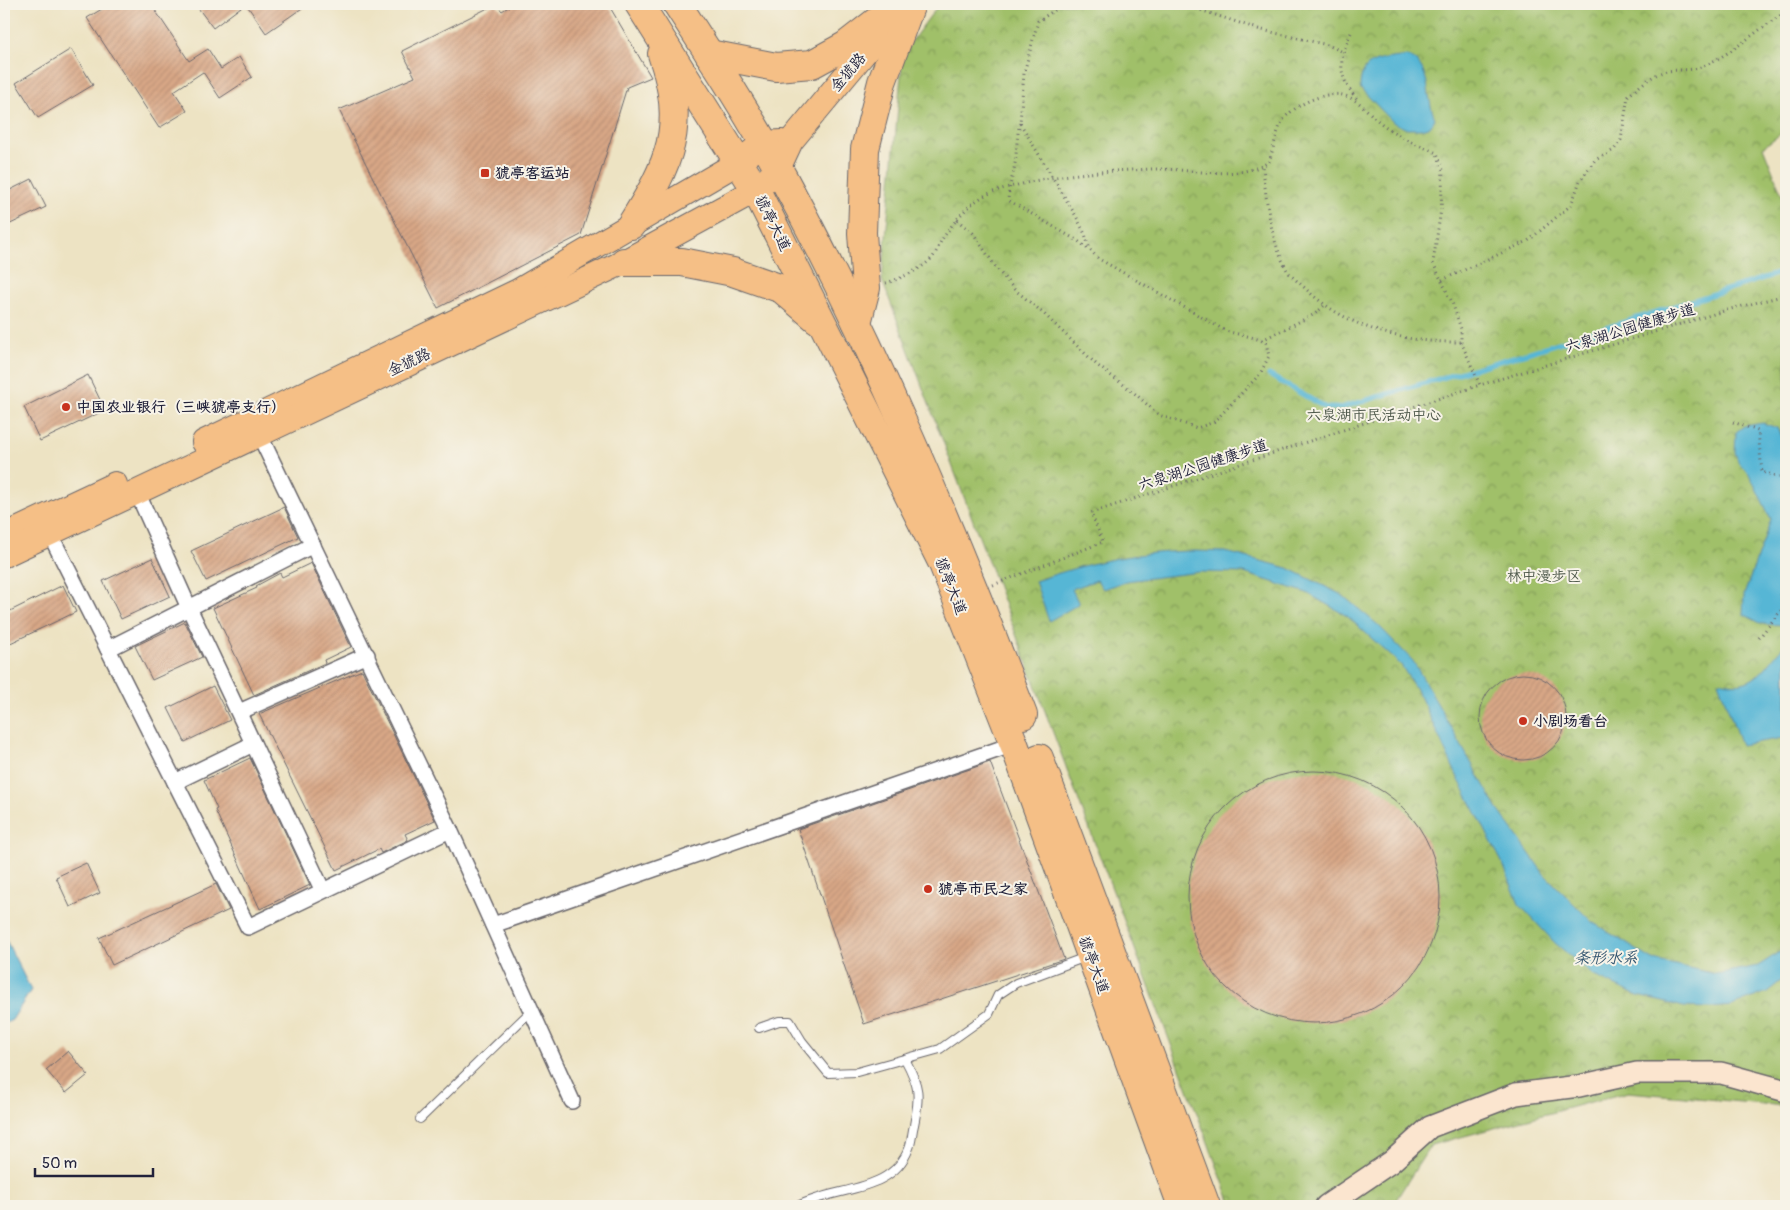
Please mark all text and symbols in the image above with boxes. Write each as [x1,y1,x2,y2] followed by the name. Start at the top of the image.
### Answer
[827,49,870,96] street label: 金猇路
[495,164,570,183] place label: 猇亭客运站
[479,167,491,179] marker: 猇亭客运站
[750,192,795,254] street label: 猇亭大道
[1563,300,1697,357] street label: 六泉湖公园健康步道
[385,344,434,381] street label: 金猇路
[76,398,286,417] place label: 中国农业银行（三峡猇亭支行）
[60,401,72,413] marker: 中国农业银行（三峡猇亭支行）
[1306,406,1442,425] park label: 六泉湖市民活动中心
[1136,436,1270,495] street label: 六泉湖公园健康步道
[930,555,971,618] street label: 猇亭大道
[1506,567,1582,586] park label: 林中漫步区
[1533,712,1608,731] place label: 小剧场看台
[1517,715,1529,727] marker: 小剧场看台
[938,880,1028,899] place label: 猇亭市民之家
[922,883,934,895] marker: 猇亭市民之家
[1074,934,1113,997] street label: 猇亭大道
[1574,948,1638,968] water label: 条形水系
[35,1145,152,1177] scale bar
[42,1154,77,1173] text: 50 m

